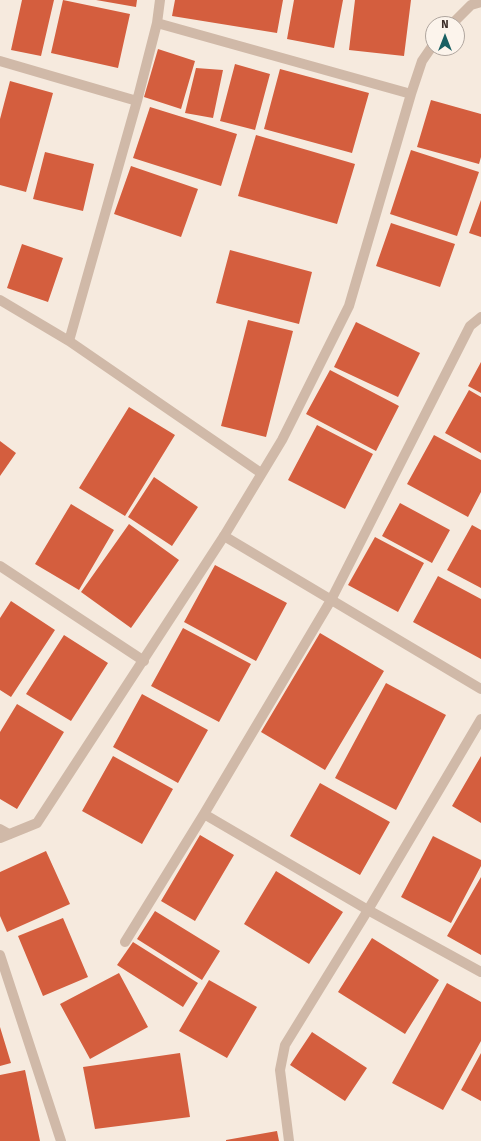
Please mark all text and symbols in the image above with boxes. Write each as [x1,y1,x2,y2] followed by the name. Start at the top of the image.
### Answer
[425,16,465,56] north arrow
[441,18,449,31] text: N

